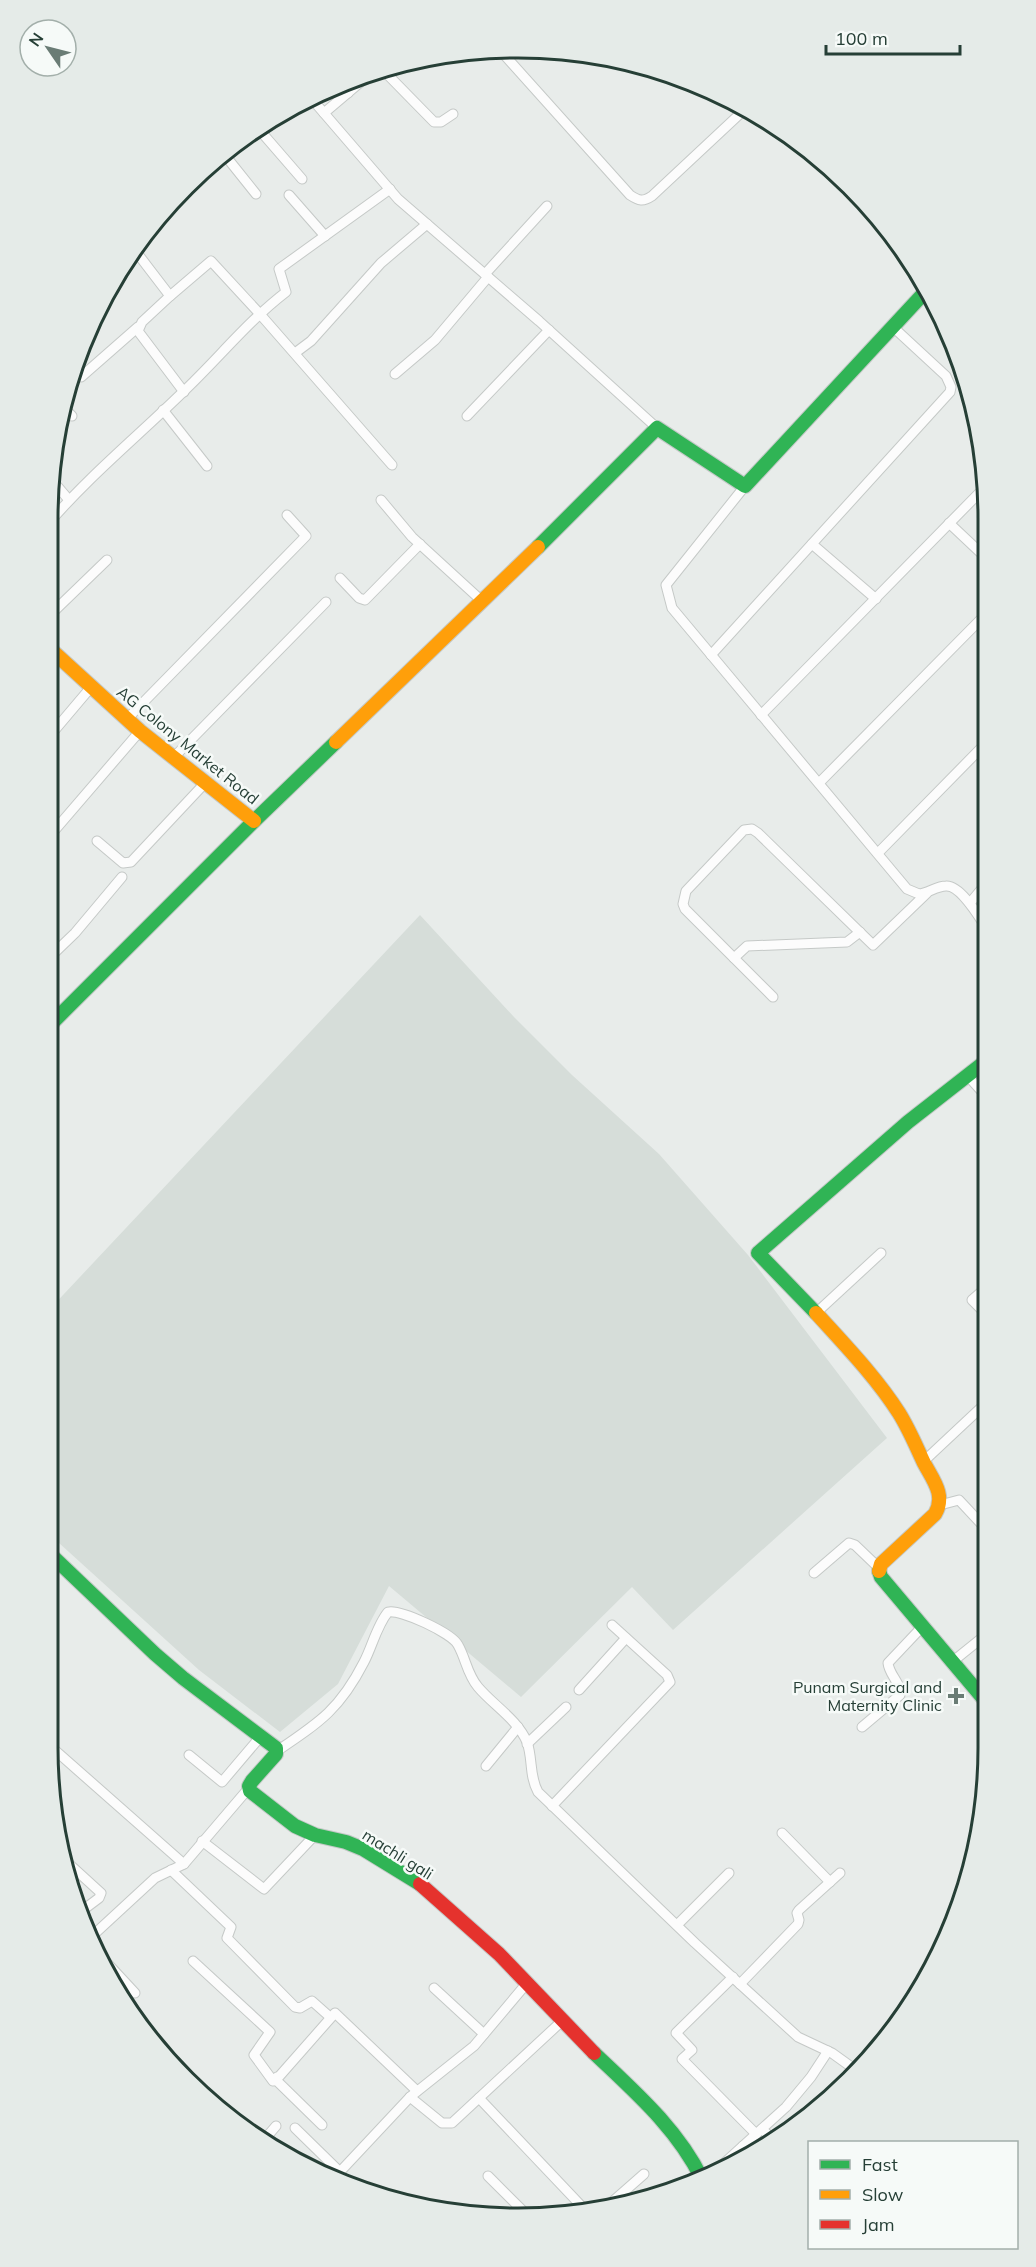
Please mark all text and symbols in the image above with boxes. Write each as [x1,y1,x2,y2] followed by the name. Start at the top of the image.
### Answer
[18,18,78,78] north arrow
[826,18,960,56] scale bar
[835,27,888,50] text: 100 m
[24,29,47,50] text: N
[113,682,263,808] street label: AG Colony Market Road
[793,1677,942,1715] place label: Punam Surgical and Maternity Clinic
[947,1687,965,1705] marker: Punam Surgical and Maternity Clinic
[359,1824,437,1884] street label: machli gali
[808,2141,1018,2249] legend
[862,2153,898,2176] text: Fast
[862,2183,904,2206] text: Slow
[862,2213,895,2236] text: Jam

